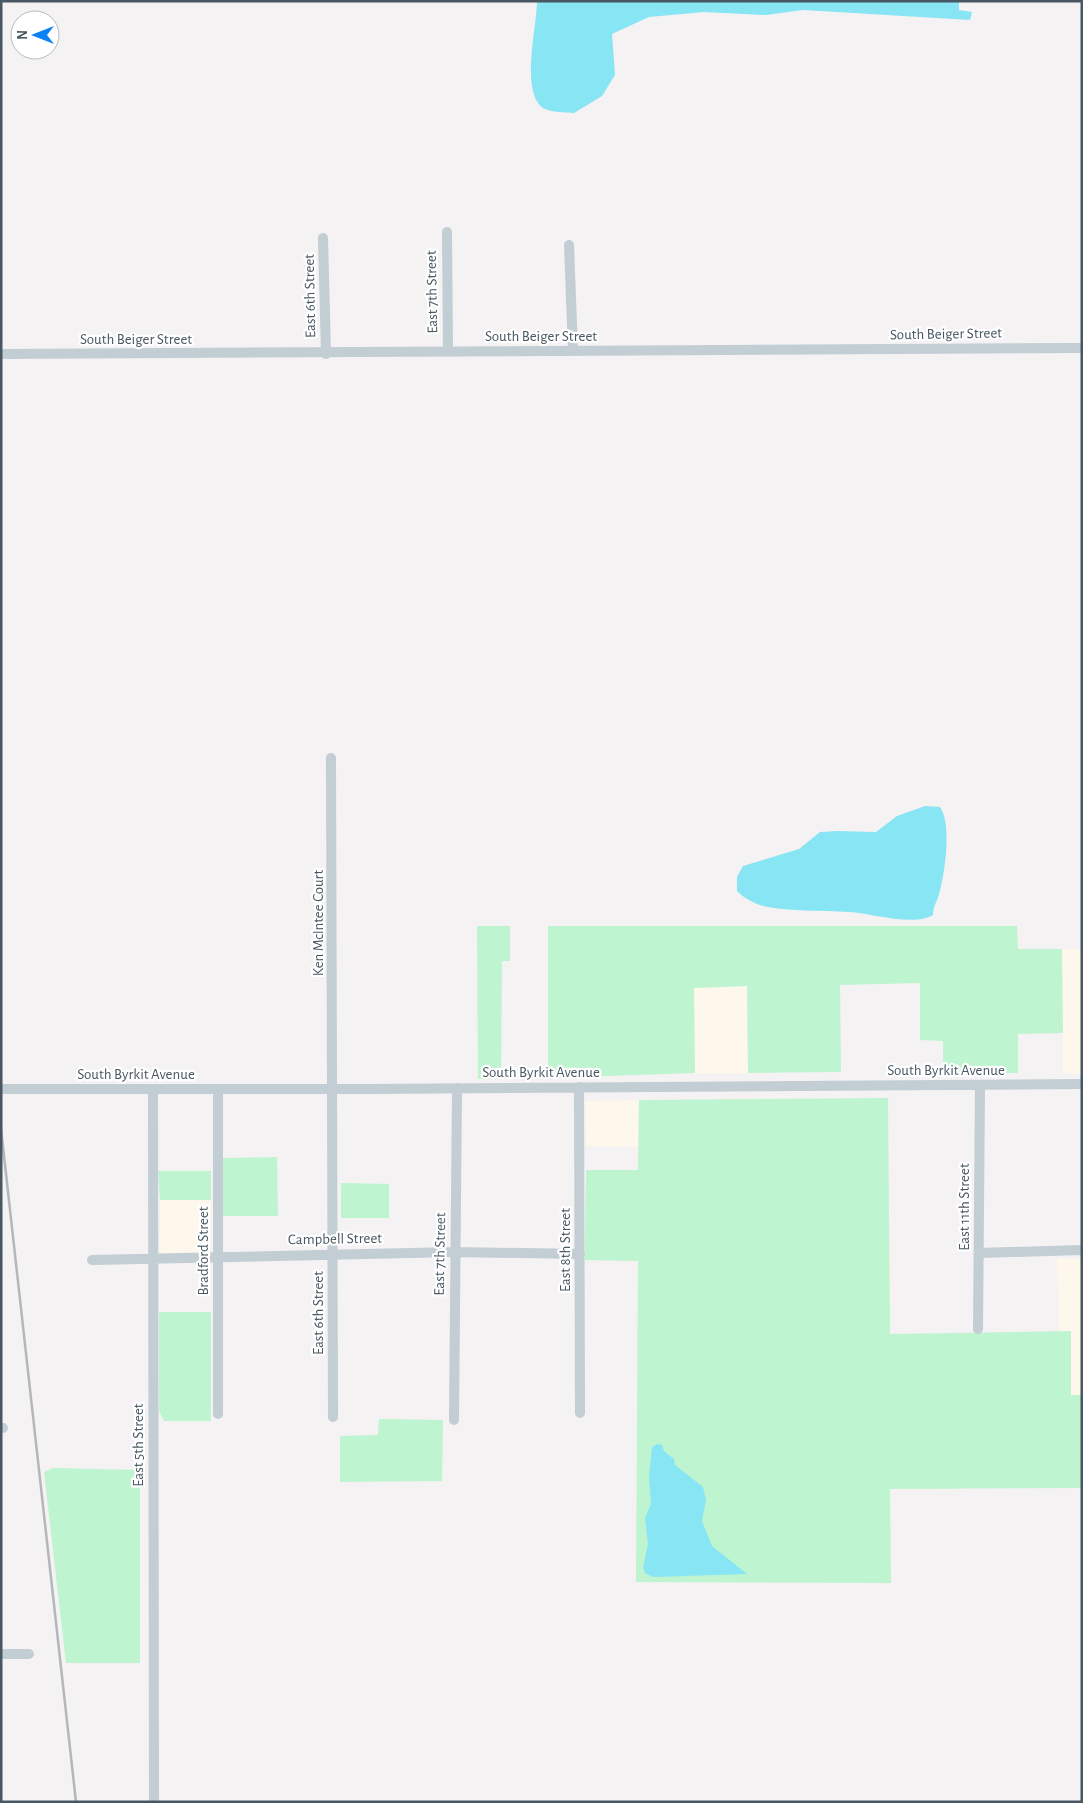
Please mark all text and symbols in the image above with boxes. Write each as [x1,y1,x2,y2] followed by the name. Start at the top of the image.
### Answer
[10,10,60,60] north arrow
[16,30,30,40] text: N
[424,250,440,334] street label: East 7th Street
[302,254,318,338] street label: East 6th Street
[890,326,1002,342] street label: South Beiger Street
[485,329,597,344] street label: South Beiger Street
[80,332,192,347] street label: South Beiger Street
[311,870,326,976] street label: Ken McIntee Court
[887,1063,1005,1078] street label: South Byrkit Avenue
[482,1065,600,1080] street label: South Byrkit Avenue
[77,1067,195,1082] street label: South Byrkit Avenue
[957,1163,972,1251] street label: East 11th Street
[196,1206,211,1296] street label: Bradford Street
[558,1208,573,1292] street label: East 8th Street
[432,1212,448,1296] street label: East 7th Street
[288,1231,382,1247] street label: Campbell Street
[311,1271,326,1355] street label: East 6th Street
[131,1403,146,1487] street label: East 5th Street

